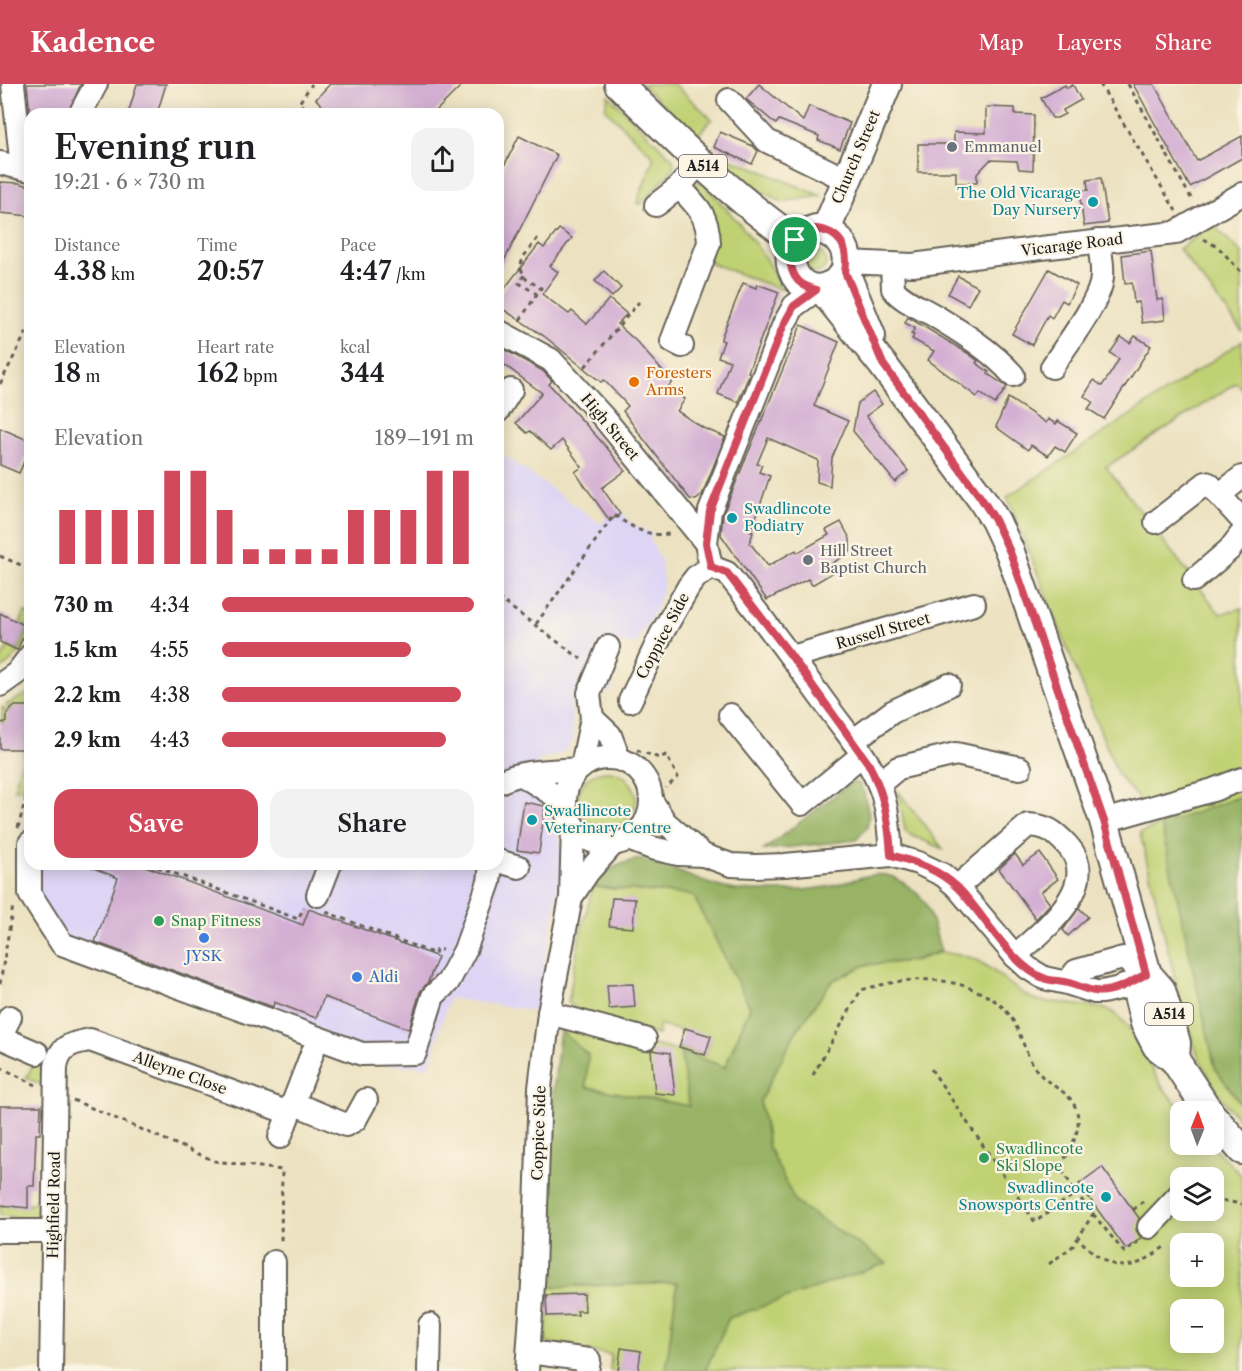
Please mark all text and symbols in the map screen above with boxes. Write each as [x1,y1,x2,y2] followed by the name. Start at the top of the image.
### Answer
[30,25,155,59] text: Kadence
[979,30,1024,55] text: Map
[1057,30,1122,55] text: Layers
[1155,30,1212,55] text: Share
[827,106,884,207] street label: Church Street
[54,127,256,168] text: Evening run
[411,128,474,191] button: share
[964,137,1042,156] place label: Emmanuel
[945,140,959,154] marker: Emmanuel
[679,155,727,177] road number: A514
[54,170,206,194] text: 19:21 · 6 × 730 m
[957,183,1082,219] place label: The Old Vicarage Day Nursery
[1086,195,1100,209] marker: The Old Vicarage Day Nursery
[769,214,820,265] pin
[778,223,811,256] icon: arrive
[1019,229,1124,260] street label: Vicarage Road
[54,235,120,255] text: Distance
[197,235,237,255] text: Time
[340,235,376,255] text: Pace
[54,255,107,287] text: 4.38
[197,255,264,287] text: 20:57
[340,255,391,287] text: 4:47
[107,264,135,284] text: km
[391,264,426,284] text: /km
[54,337,125,357] text: Elevation
[197,337,274,357] text: Heart rate
[340,337,370,357] text: kcal
[54,357,81,389] text: 18
[197,357,239,389] text: 162
[340,357,385,389] text: 344
[645,363,712,399] place label: Foresters Arms
[81,366,100,386] text: m
[239,366,278,386] text: bpm
[627,375,641,389] marker: Foresters Arms
[577,389,644,464] street label: High Street
[54,426,143,450] text: Elevation
[375,426,474,450] text: 189–191 m
[744,499,831,535] place label: Swadlincote Podiatry
[725,511,739,525] marker: Swadlincote Podiatry
[820,541,927,577] place label: Hill Street Baptist Church
[801,553,815,567] marker: Hill Street Baptist Church
[632,589,693,682] street label: Coppice Side
[54,593,113,617] text: 730 m
[150,593,190,617] text: 4:34
[834,608,933,653] street label: Russell Street
[54,638,118,662] text: 1.5 km
[150,638,189,662] text: 4:55
[54,683,121,707] text: 2.2 km
[150,683,190,707] text: 4:38
[54,728,121,752] text: 2.9 km
[150,728,190,752] text: 4:43
[54,789,258,858] button: Save
[270,789,474,858] button: Share
[543,801,671,837] place label: Swadlincote Veterinary Centre
[525,813,539,827] marker: Swadlincote Veterinary Centre
[171,911,261,930] place label: Snap Fitness
[152,914,166,928] marker: Snap Fitness
[197,931,211,945] marker: JYSK
[184,946,224,965] place label: JYSK
[368,967,399,986] place label: Aldi
[350,970,364,984] marker: Aldi
[1145,1003,1193,1025] road number: A514
[130,1046,230,1098] street label: Alleyne Close
[527,1085,550,1181] street label: Coppice Side
[1170,1101,1224,1155] north arrow
[1170,1101,1224,1353] map controls
[996,1139,1083,1175] place label: Swadlincote Ski Slope
[43,1151,64,1259] street label: Highfield Road
[977,1151,991,1165] marker: Swadlincote Ski Slope
[1170,1167,1224,1221] button: layers
[958,1178,1094,1214] place label: Swadlincote Snowsports Centre
[1099,1190,1113,1204] marker: Swadlincote Snowsports Centre
[1170,1233,1224,1287] button: +
[1170,1299,1224,1353] button: −

